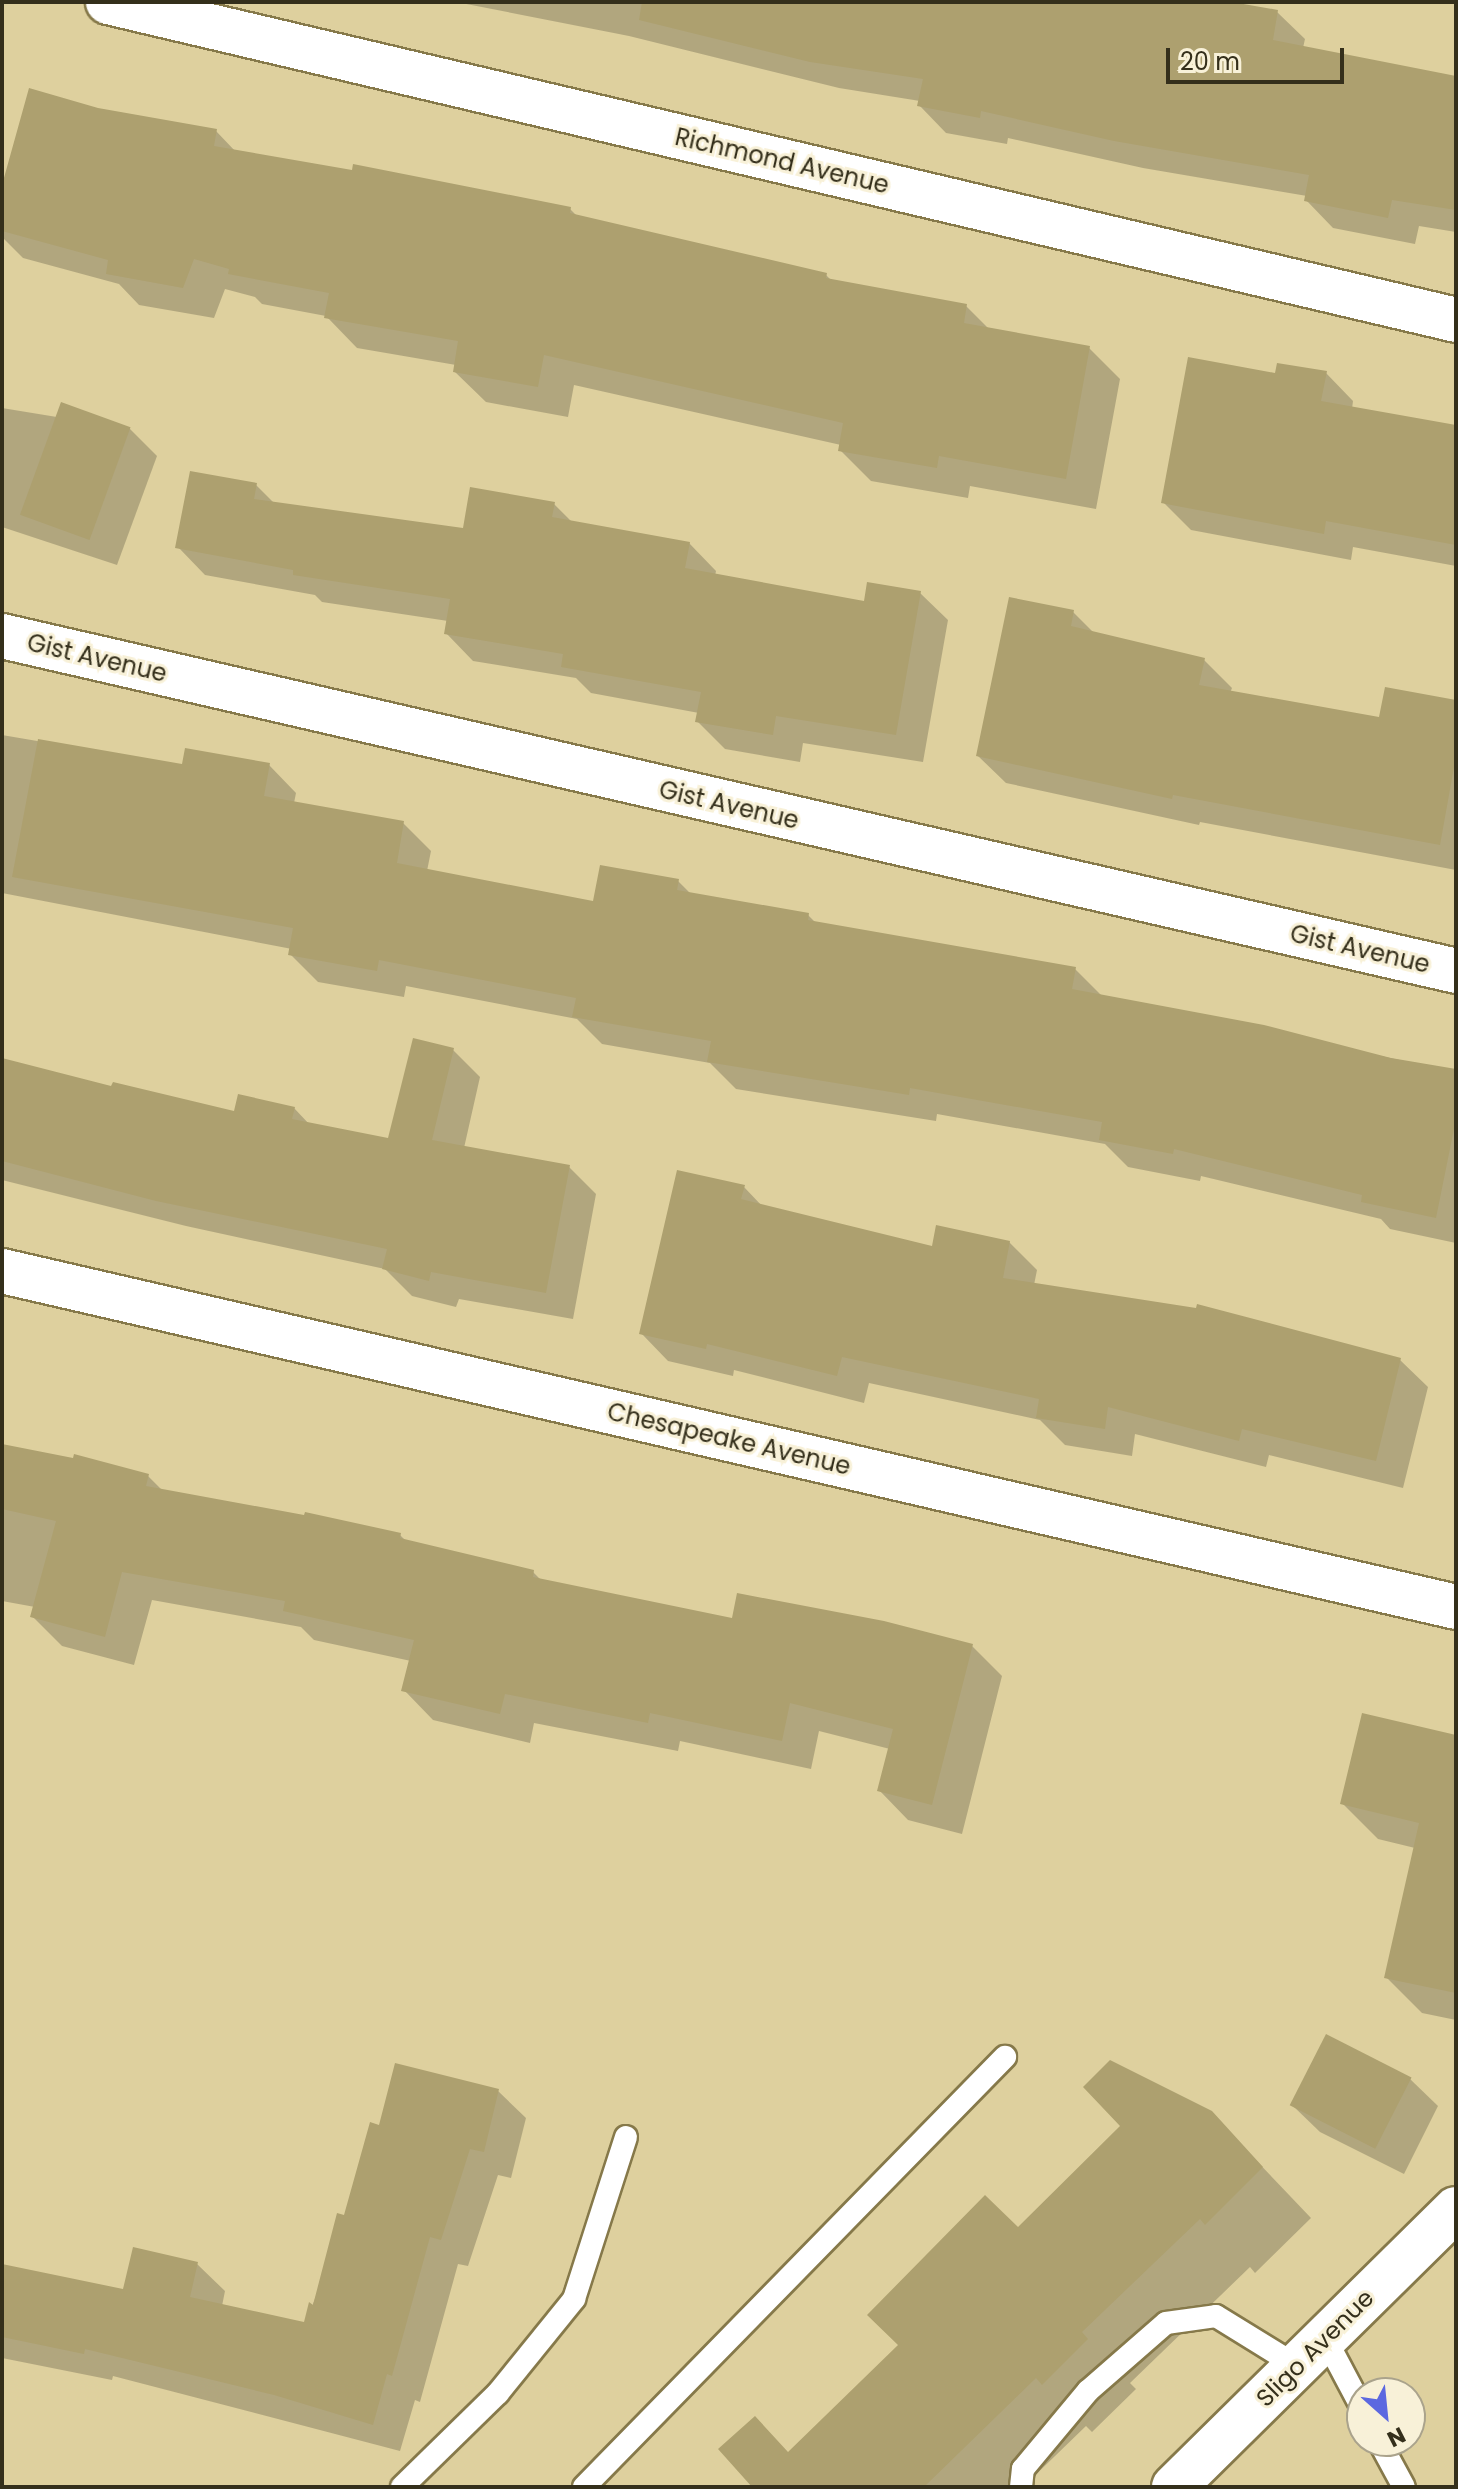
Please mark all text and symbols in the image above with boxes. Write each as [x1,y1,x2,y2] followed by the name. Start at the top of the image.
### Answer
[1170,32,1348,82] scale bar
[1180,45,1240,78] text: 20 m
[672,122,892,200] street label: Richmond Avenue
[24,628,170,688] street label: Gist Avenue
[656,775,802,835] street label: Gist Avenue
[1287,919,1433,979] street label: Gist Avenue
[605,1397,853,1481] street label: Chesapeake Avenue
[1250,2283,1380,2413] street label: Sligo Avenue
[1346,2377,1426,2457] north arrow
[1382,2419,1411,2455] text: N

